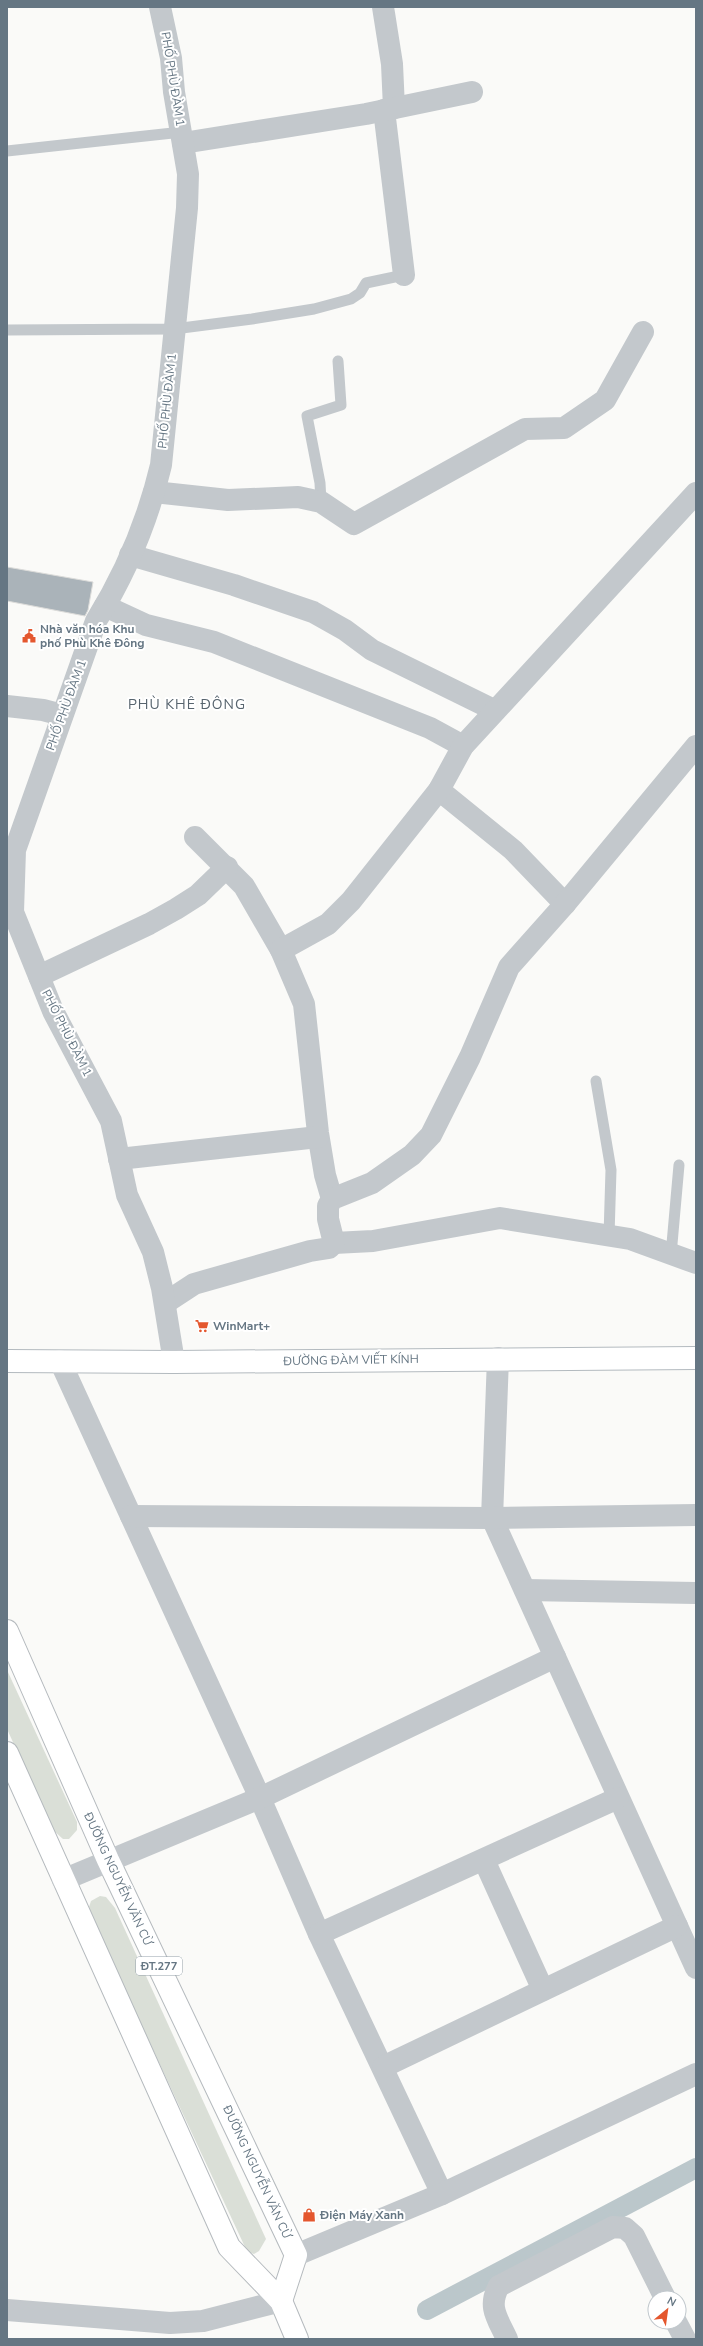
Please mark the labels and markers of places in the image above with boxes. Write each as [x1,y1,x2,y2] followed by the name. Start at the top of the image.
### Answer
[40,621,144,651] place label: Nhà văn hóa Khu phố Phù Khê Đông
[21,628,37,644] public building icon: Nhà văn hóa Khu phố Phù Khê Đông
[194,1318,210,1334] supermarket icon: WinMart+
[213,1318,270,1334] place label: WinMart+
[301,2207,317,2223] shop icon: Điện Máy Xanh
[319,2207,404,2223] place label: Điện Máy Xanh

